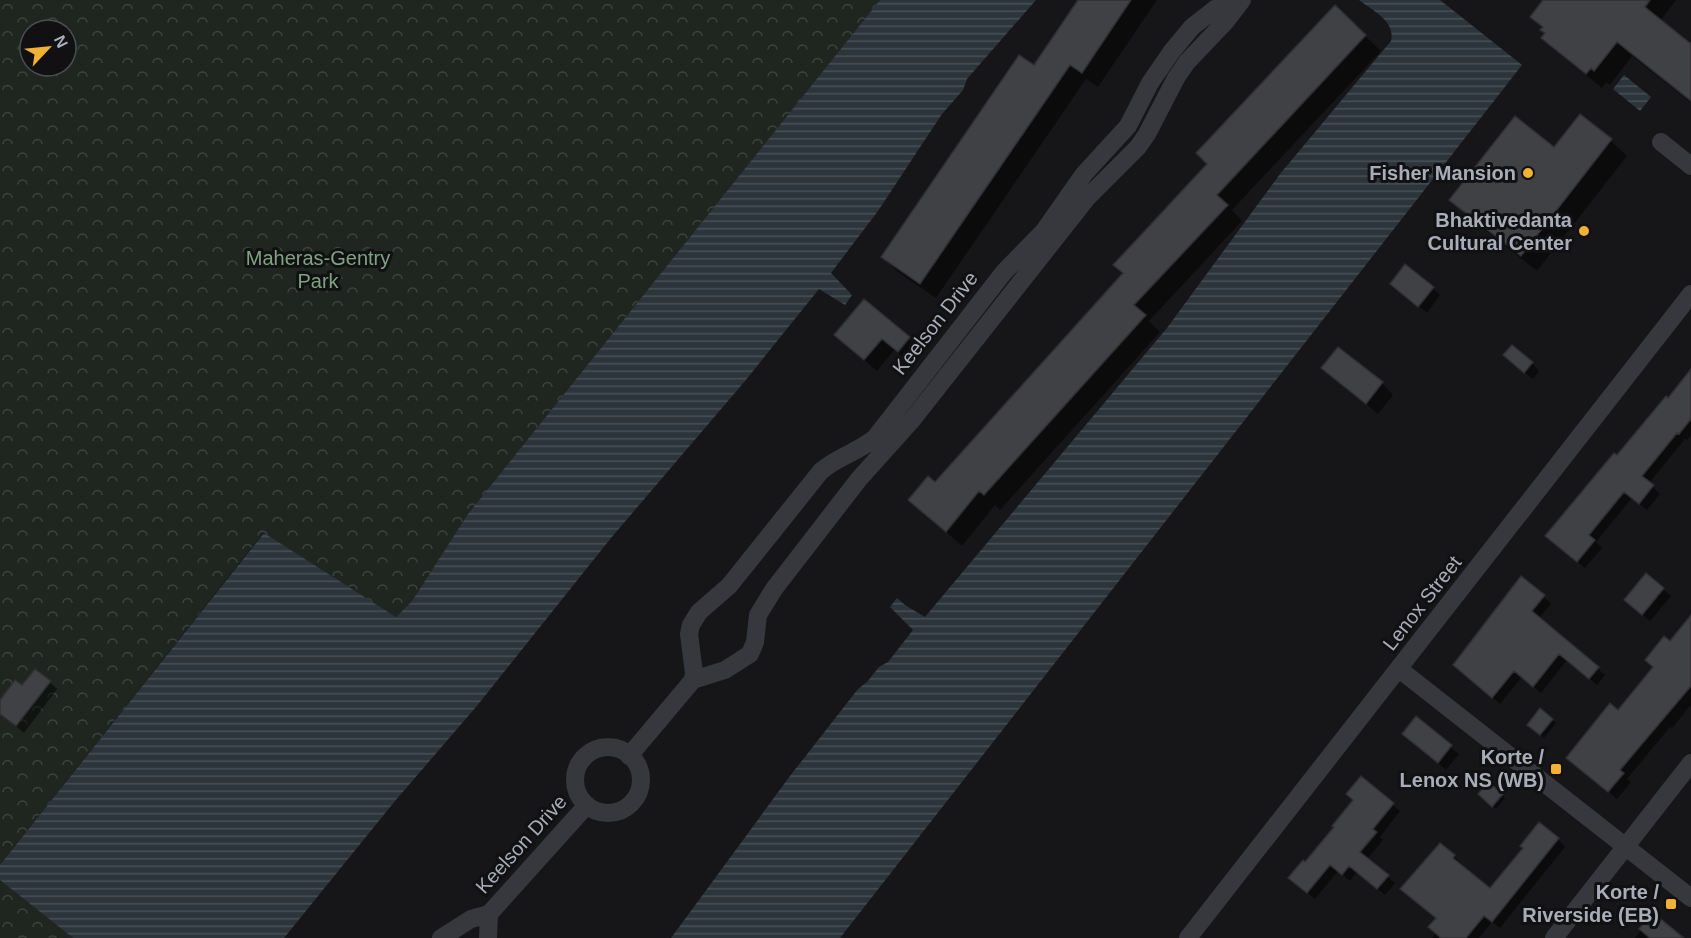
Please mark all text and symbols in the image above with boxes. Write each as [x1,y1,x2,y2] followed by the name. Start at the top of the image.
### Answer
[18,18,78,78] north arrow
[51,33,71,51] text: N
[1369,162,1516,184] place label: Fisher Mansion
[1521,166,1535,180] marker: Fisher Mansion
[1428,209,1573,254] place label: Bhaktivedanta Cultural Center
[1577,224,1591,238] marker: Bhaktivedanta Cultural Center
[246,247,390,292] park label: Maheras-Gentry Park
[888,267,982,379] street label: Keelson Drive
[1378,551,1466,654] street label: Lenox Street
[1400,746,1544,791] place label: Korte / Lenox NS (WB)
[1549,762,1563,776] marker: Korte / Lenox NS (WB)
[471,790,571,898] street label: Keelson Drive
[1522,881,1659,926] place label: Korte / Riverside (EB)
[1664,897,1678,911] marker: Korte / Riverside (EB)

